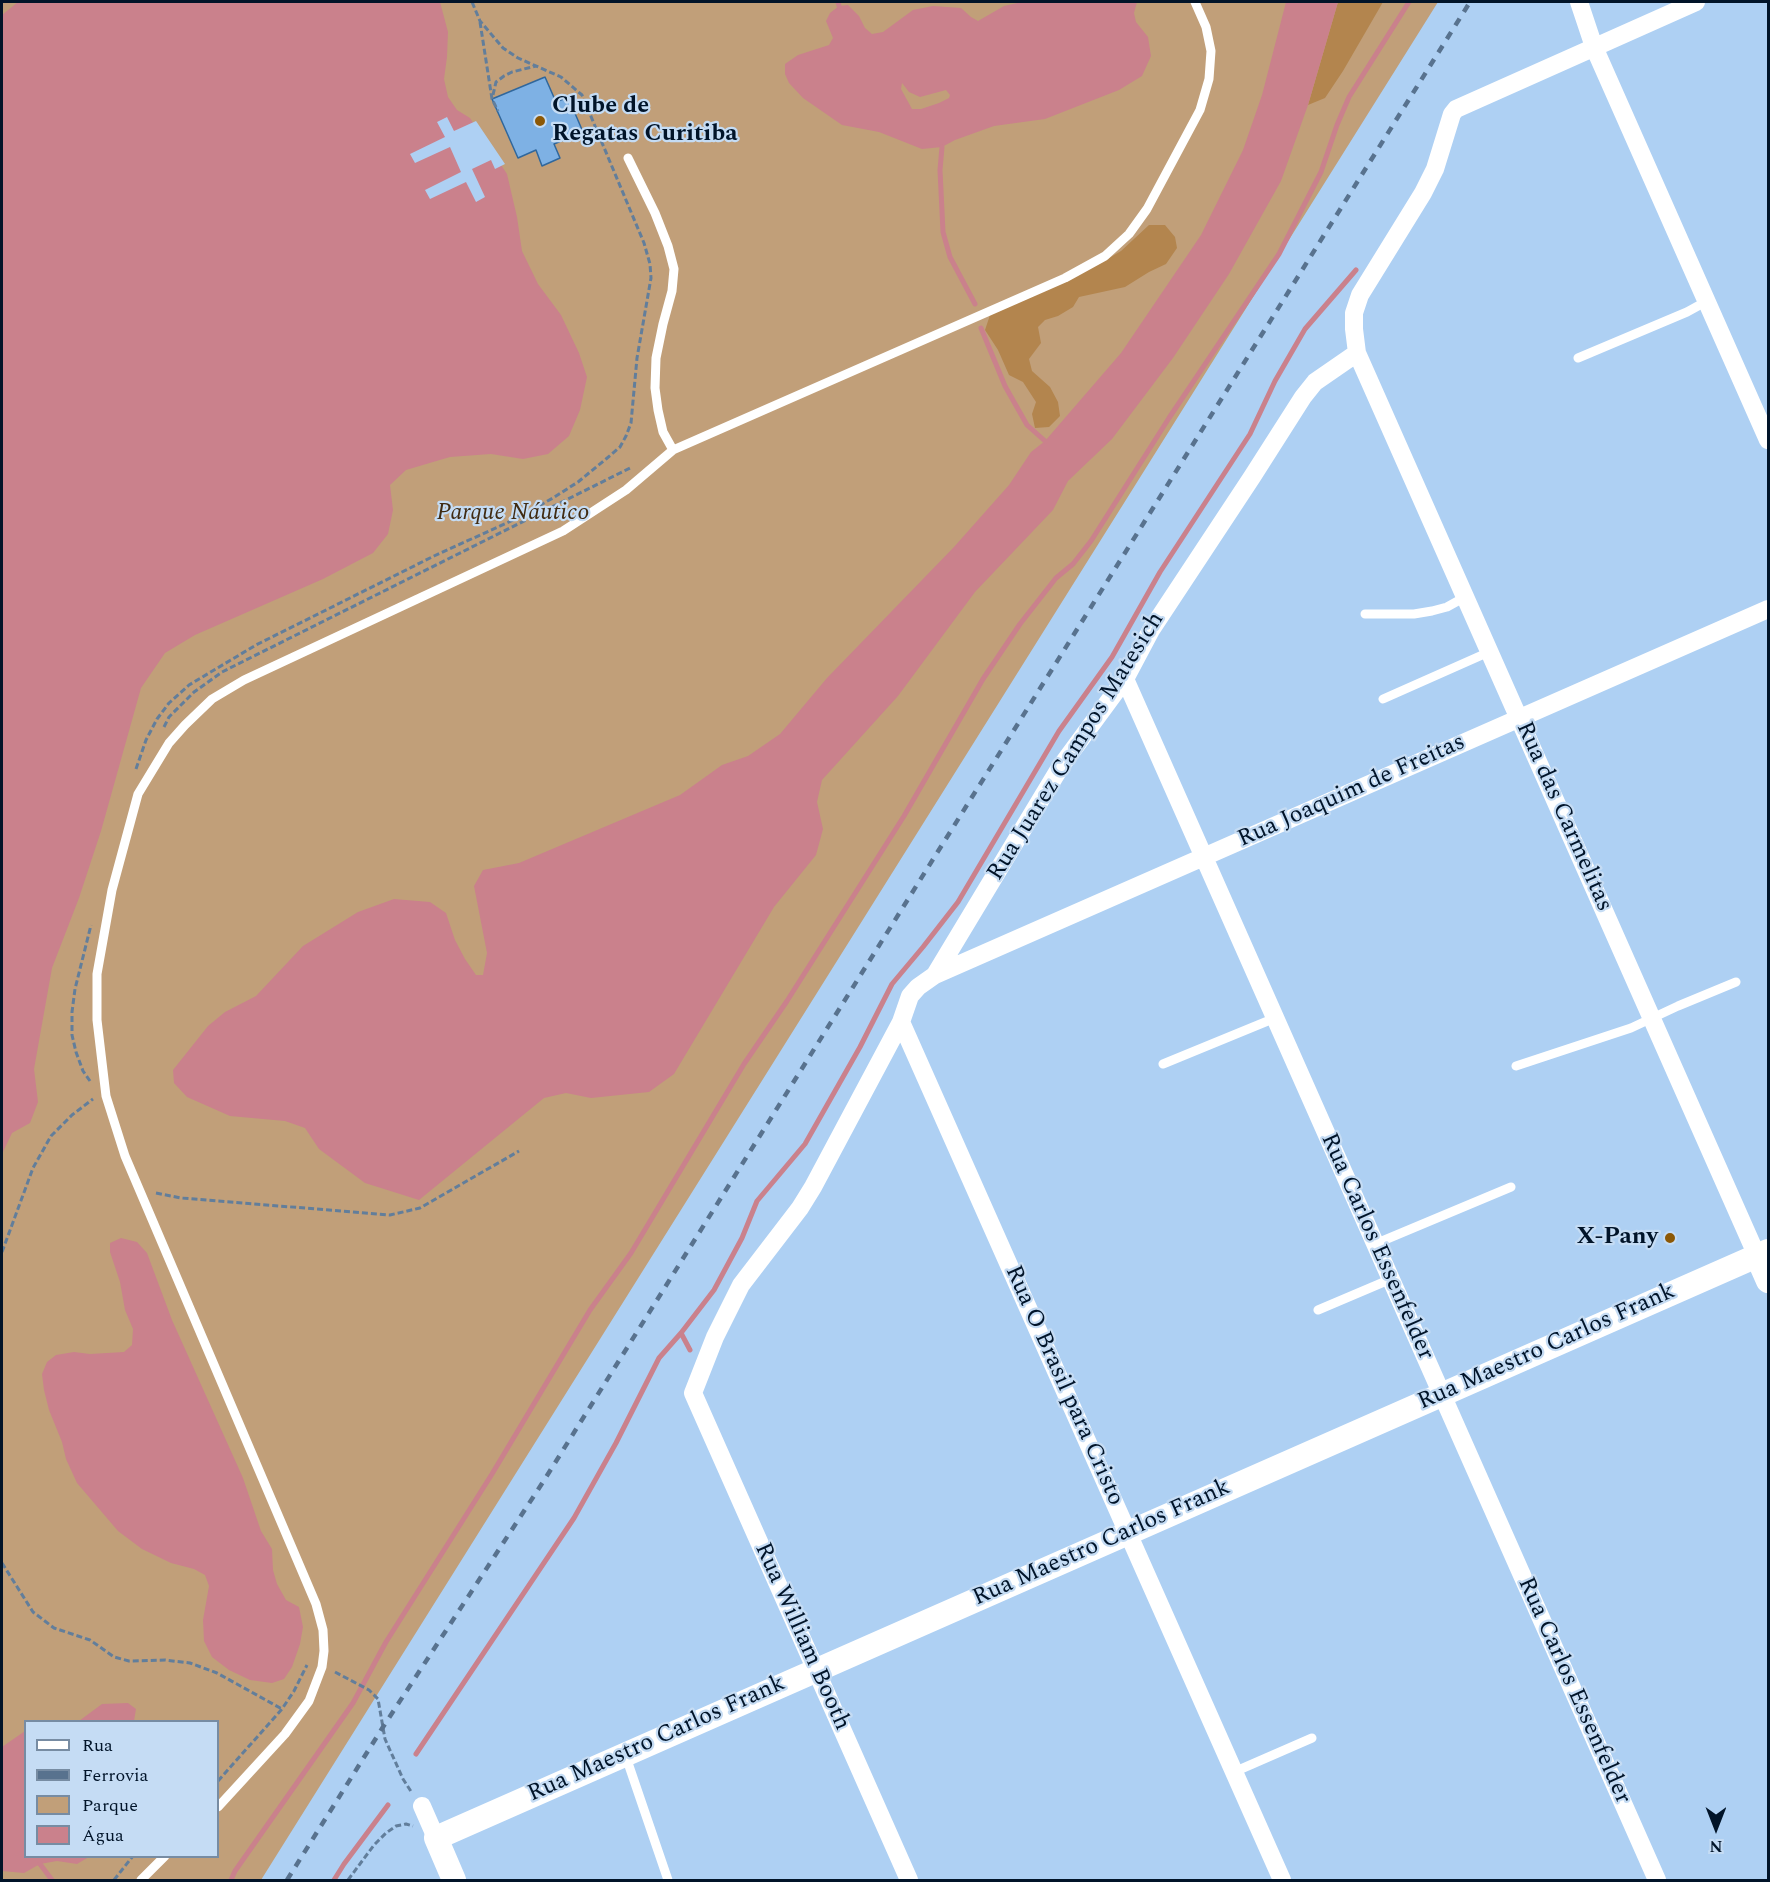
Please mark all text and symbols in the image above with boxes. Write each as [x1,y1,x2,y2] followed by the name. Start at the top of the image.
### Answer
[552,93,738,149] place label: Clube de Regatas Curitiba
[533,114,547,128] marker: Clube de Regatas Curitiba
[436,500,590,528] park label: Parque Náutico
[982,607,1172,887] street label: Rua Juarez Campos Matesich
[1508,718,1618,916] street label: Rua das Carmelitas
[1234,729,1470,855] street label: Rua Joaquim de Freitas
[1313,1129,1439,1365] street label: Rua Carlos Essenfelder
[1576,1224,1658,1252] place label: X-Pany
[1663,1231,1677,1245] marker: X-Pany
[997,1262,1129,1510] street label: Rua O Brasil para Cristo
[1414,1278,1680,1418] street label: Rua Maestro Carlos Frank
[969,1474,1235,1614] street label: Rua Maestro Carlos Frank
[747,1539,855,1735] street label: Rua William Booth
[1510,1573,1636,1809] street label: Rua Carlos Essenfelder
[524,1670,790,1810] street label: Rua Maestro Carlos Frank
[24,1720,219,1858] legend
[82,1732,113,1759] text: Rua
[82,1762,148,1789] text: Ferrovia
[82,1792,138,1819] text: Parque
[1686,1798,1746,1858] north arrow
[82,1822,124,1849] text: Água
[1709,1834,1723,1858] text: N

